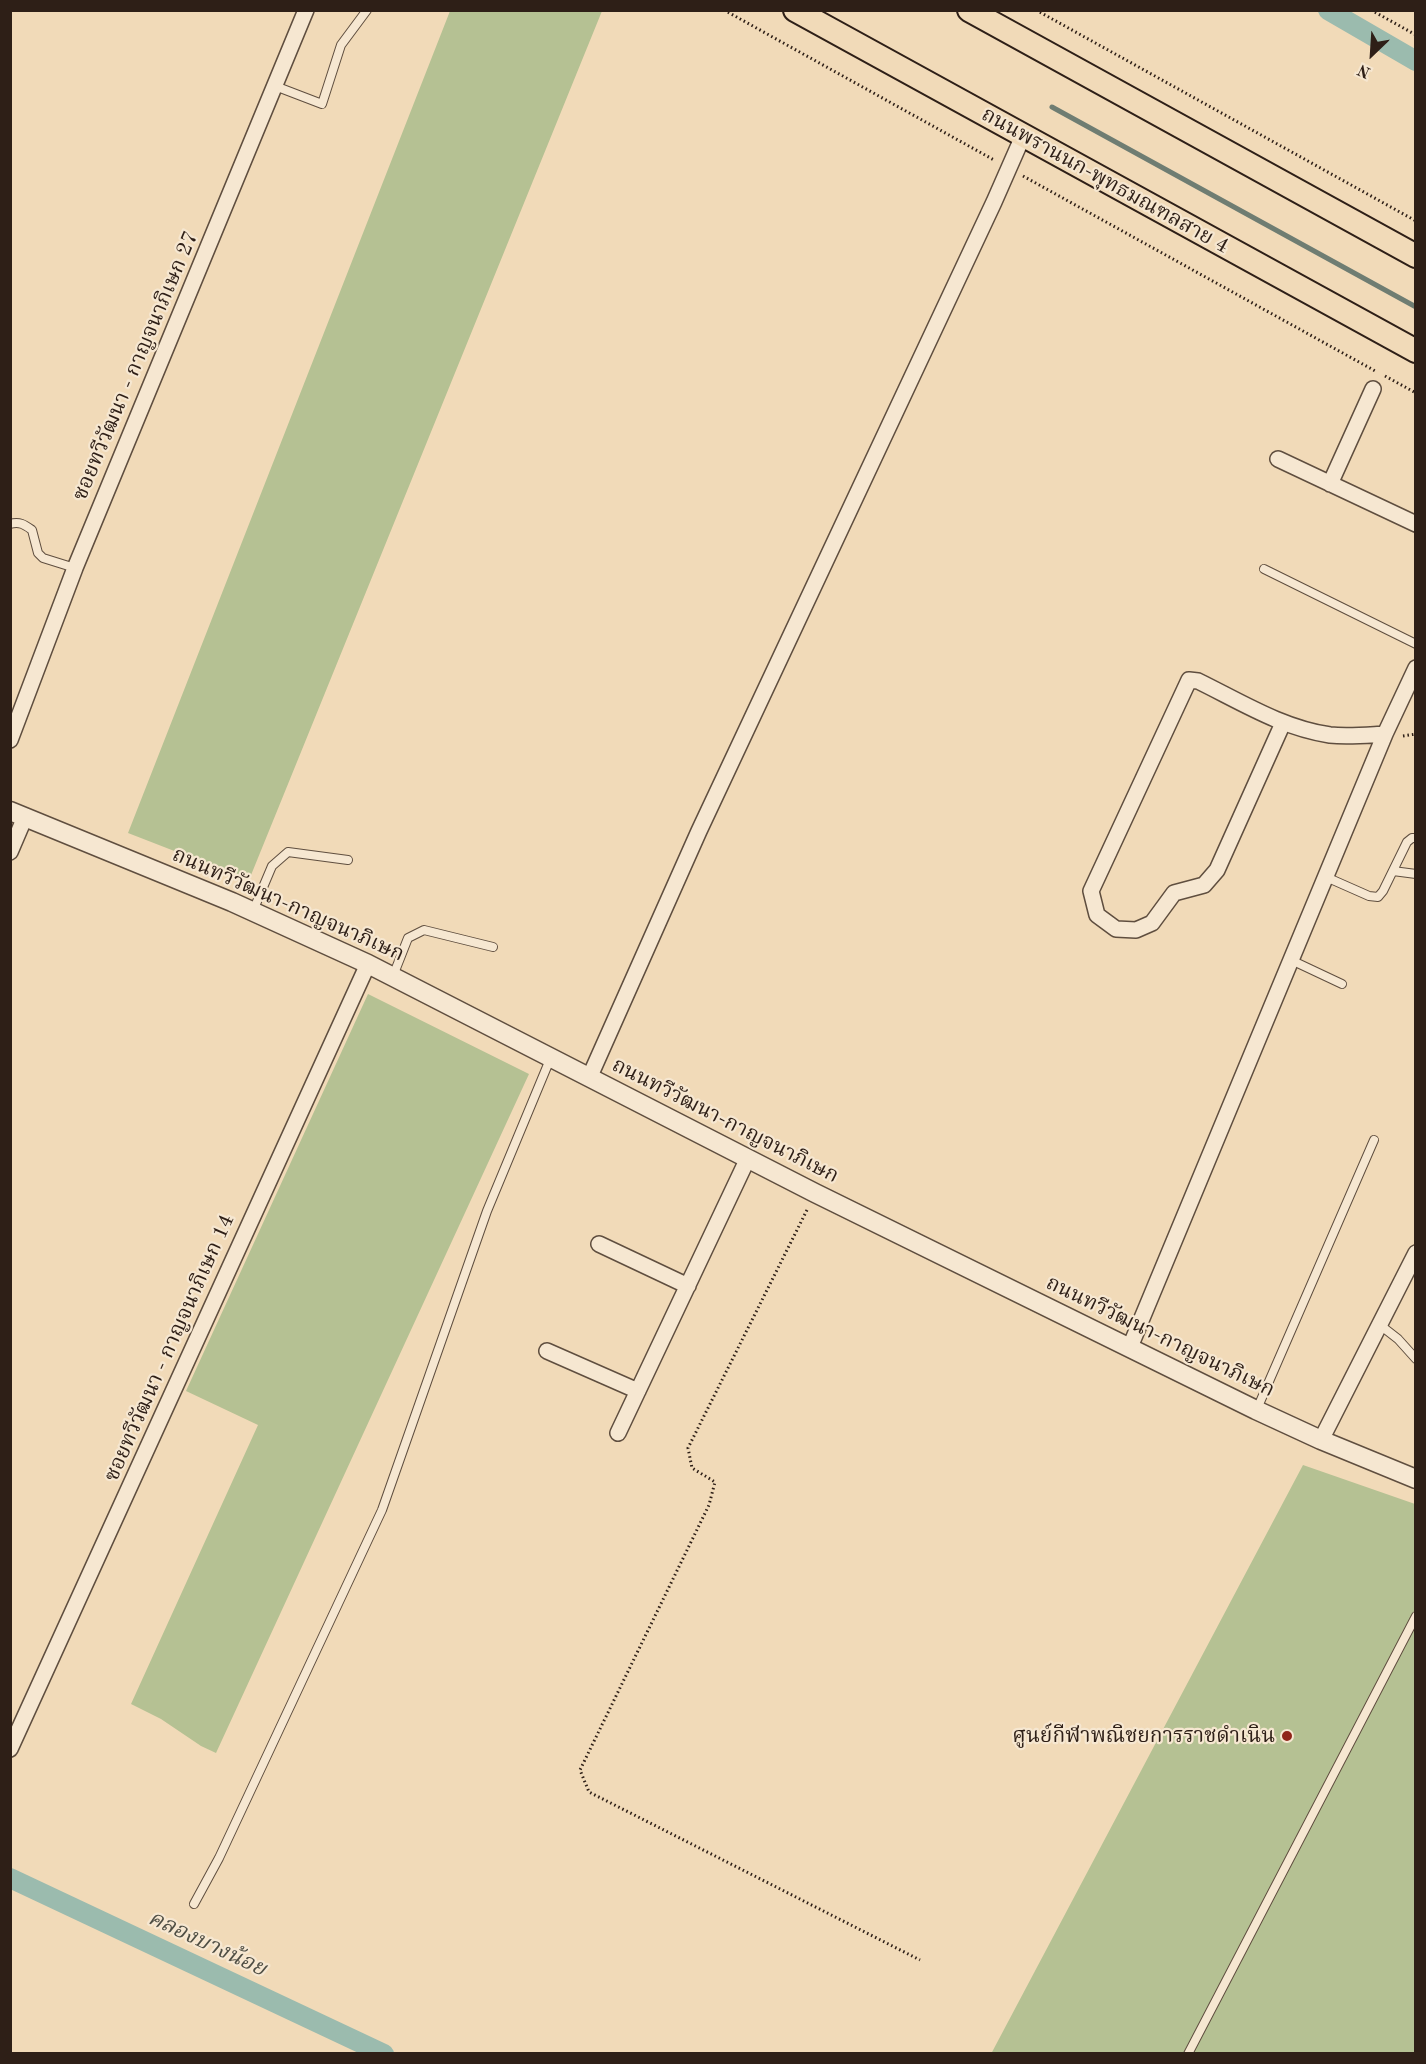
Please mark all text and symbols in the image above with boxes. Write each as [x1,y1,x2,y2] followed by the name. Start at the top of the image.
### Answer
[1342,24,1402,84] north arrow
[1355,60,1373,80] text: N
[977,102,1233,260] street label: ถนนพรานนก-พุทธมณฑลสาย 4
[68,228,204,504] street label: ซอยทวีวัฒนา - กาญจนาภิเษก 27
[168,842,408,968] street label: ถนนทวีวัฒนา-กาญจนาภิเษก
[607,1053,843,1189] street label: ถนนทวีวัฒนา-กาญจนาภิเษก
[100,1210,240,1486] street label: ซอยทวีวัฒนา - กาญจนาภิเษก 14
[1042,1271,1278,1403] street label: ถนนทวีวัฒนา-กาญจนาภิเษก
[1012,1723,1275,1749] place label: ศูนย์กีฬาพณิชยการราชดำเนิน
[1280,1729,1294,1743] marker: ศูนย์กีฬาพณิชยการราชดำเนิน
[144,1905,270,1983] water label: คลองบางน้อย

